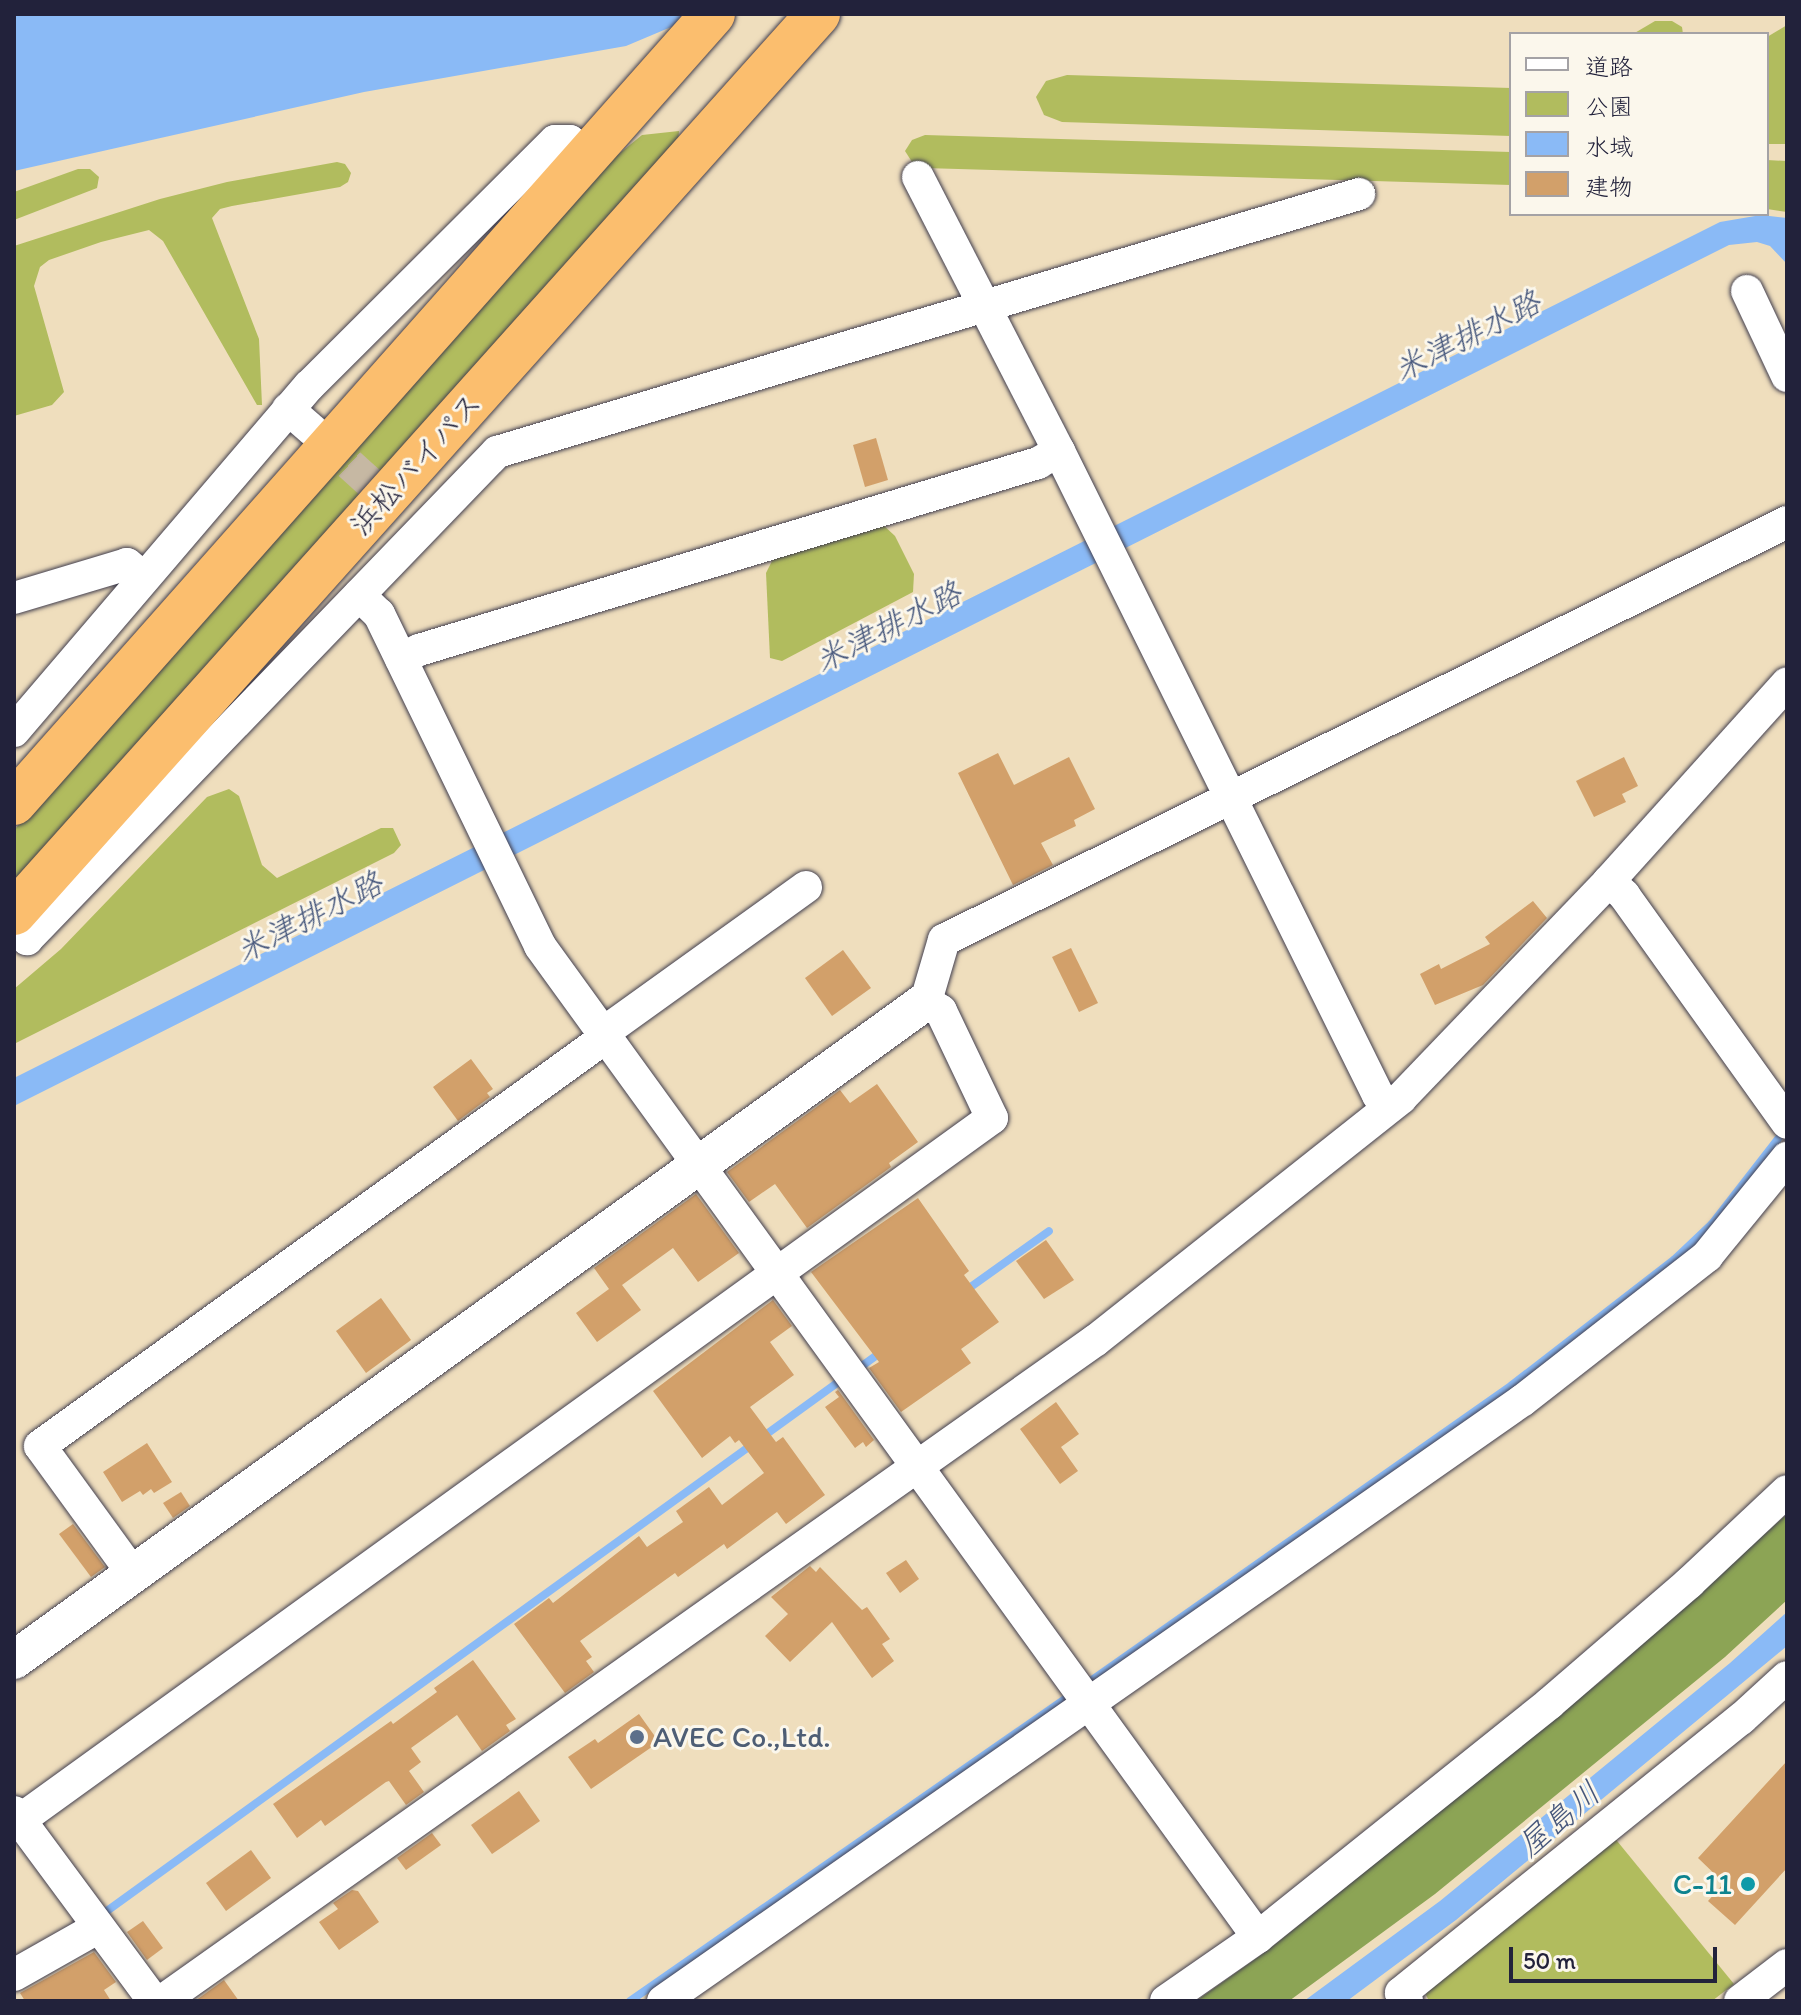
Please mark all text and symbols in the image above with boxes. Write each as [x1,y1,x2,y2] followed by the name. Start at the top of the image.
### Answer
[1509,32,1769,216] legend
[1585,52,1633,81] text: 道路
[1585,92,1633,121] text: 公園
[1585,132,1633,161] text: 水域
[1585,172,1633,201] text: 建物
[1387,283,1547,389] water label: 米津排水路
[342,385,490,543] street label: 浜松バイパス
[808,574,968,680] water label: 米津排水路
[229,864,389,970] water label: 米津排水路
[653,1719,831,1755] place label: AVEC Co.,Ltd.
[628,1728,646,1746] marker: AVEC Co.,Ltd.
[1510,1773,1608,1865] water label: 屋島川
[1673,1866,1732,1902] place label: C-11
[1739,1875,1757,1893] marker: C-11
[1513,1931,1721,1981] scale bar
[1523,1946,1576,1975] text: 50 m

